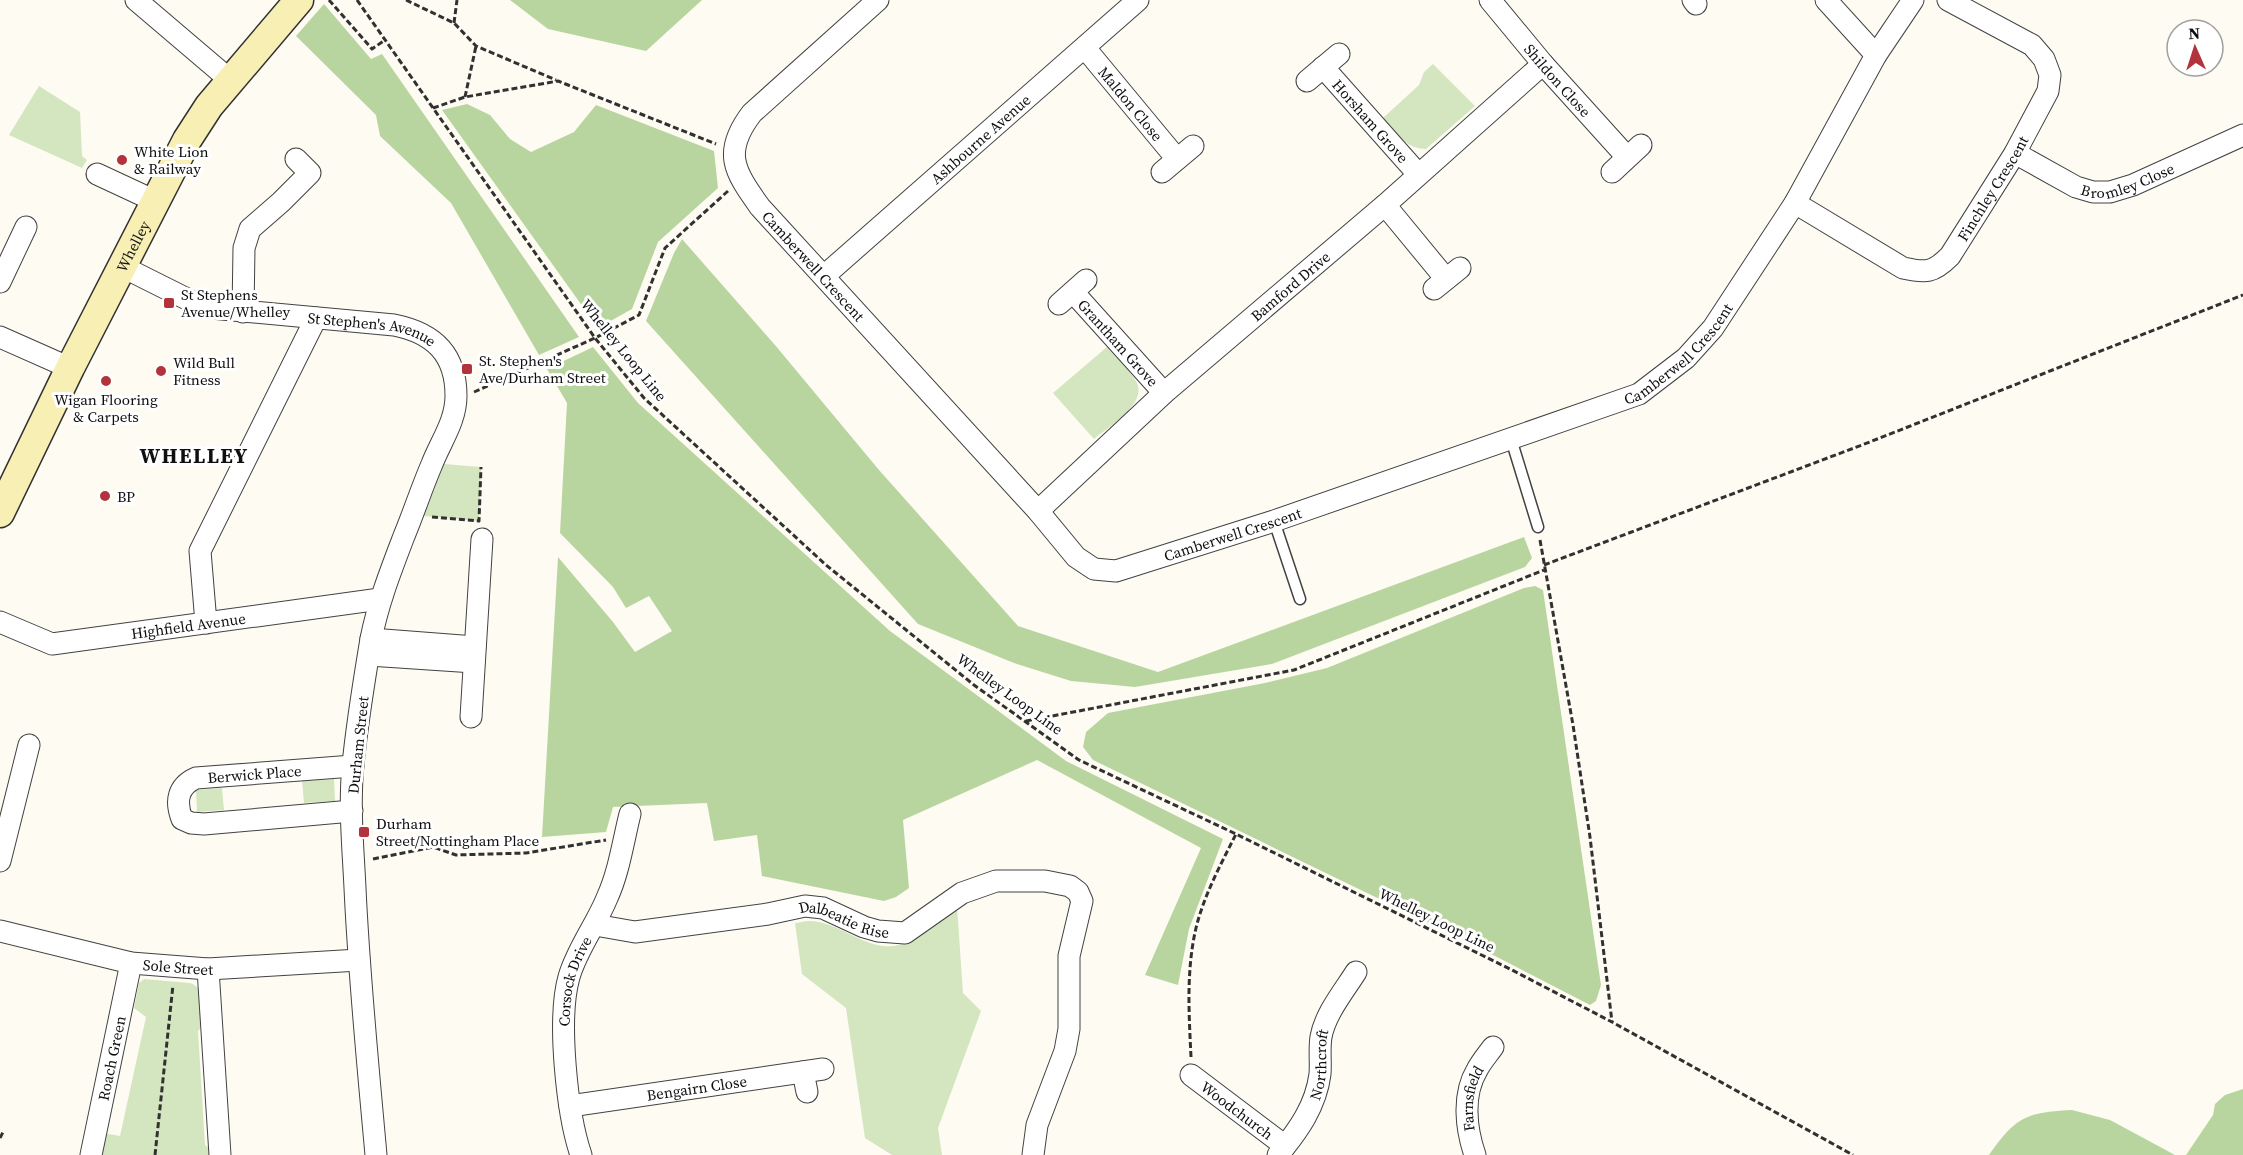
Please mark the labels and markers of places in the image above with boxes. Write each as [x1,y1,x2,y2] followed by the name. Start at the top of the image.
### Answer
[134,141,209,179] place label: White Lion & Railway
[115,153,129,167] marker: White Lion & Railway
[181,284,291,322] place label: St Stephens Avenue/Whelley
[162,296,176,310] marker: St Stephens Avenue/Whelley
[479,350,606,388] place label: St. Stephen's Ave/Durham Street
[173,352,235,390] place label: Wild Bull Fitness
[460,362,474,376] marker: St. Stephen's Ave/Durham Street
[154,364,168,378] marker: Wild Bull Fitness
[99,374,113,388] marker: Wigan Flooring & Carpets
[54,389,158,427] place label: Wigan Flooring & Carpets
[117,486,135,507] place label: BP
[98,489,112,503] marker: BP
[376,813,539,851] place label: Durham Street/Nottingham Place
[357,825,371,839] marker: Durham Street/Nottingham Place

